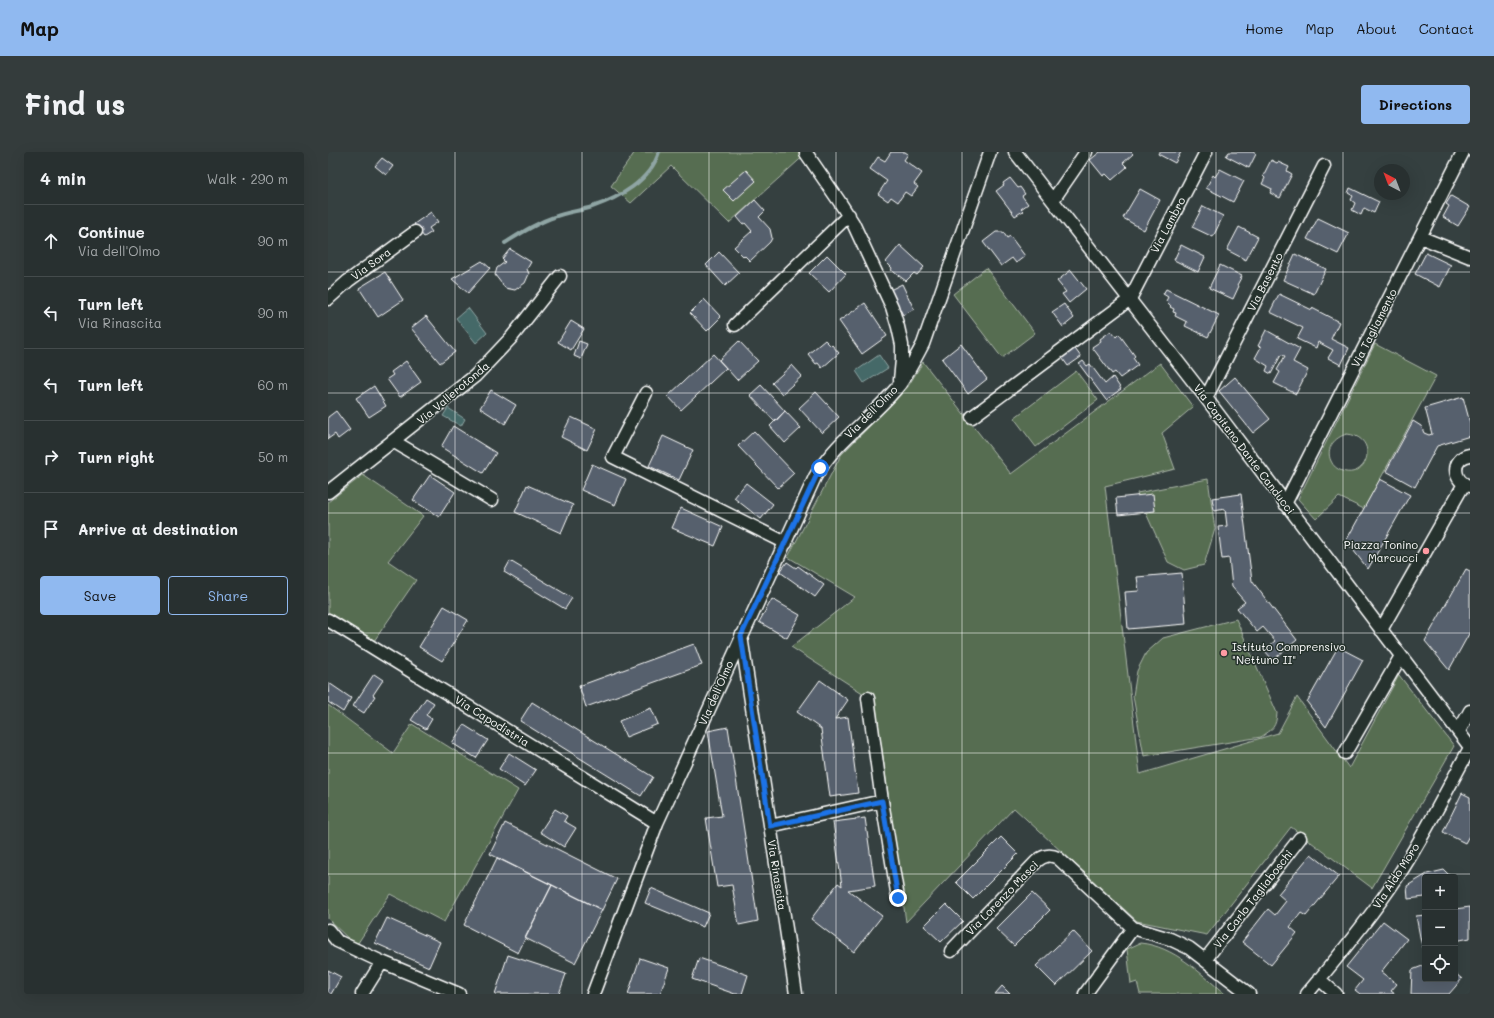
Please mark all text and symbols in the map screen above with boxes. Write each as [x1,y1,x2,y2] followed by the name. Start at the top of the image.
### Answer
[20,16,59,41] text: Map
[1245,19,1283,38] text: Home
[1305,19,1334,38] text: Map
[1356,19,1397,38] text: About
[1419,19,1474,38] text: Contact
[1361,85,1470,124] button: Directions
[24,86,125,122] text: Find us
[1374,164,1410,200] north arrow
[40,167,86,189] text: 4 min
[207,170,288,187] text: Walk · 290 m
[1147,194,1189,255] street label: Via Lambro
[78,222,145,242] text: Continue
[40,230,62,252] icon: ahead
[258,232,288,249] text: 90 m
[78,242,160,259] text: Via dell'Olmo
[348,244,394,283] street label: Via Sora
[1243,249,1286,314] street label: Via Basento
[1347,286,1400,370] street label: Via Tagliamento
[78,294,143,314] text: Turn left
[40,302,62,324] icon: left
[258,304,288,321] text: 90 m
[78,314,162,331] text: Via Rinascita
[413,358,492,427] street label: Via Vallerotonda
[40,374,62,396] icon: left
[78,375,143,395] text: Turn left
[258,376,288,393] text: 60 m
[1190,381,1298,517] street label: Via Capitano Dante Canducci
[841,382,901,441] street label: Via dell'Olmo
[40,446,62,468] icon: right
[78,447,155,467] text: Turn right
[258,448,288,465] text: 50 m
[811,459,829,477] route start
[40,518,62,540] icon: arrive
[78,519,238,539] text: Arrive at destination
[1344,537,1418,565] place label: Piazza Tonino Marcucci
[1421,546,1431,556] marker: Piazza Tonino Marcucci
[40,576,160,615] button: Save
[168,576,288,615] button: Share
[1232,639,1346,667] place label: Istituto Comprensivo "Nettuno II"
[1219,648,1229,658] marker: Istituto Comprensivo "Nettuno II"
[695,658,737,728] street label: Via dell'Olmo
[452,692,532,750] street label: Via Capodistria
[765,839,790,911] street label: Via Rinascita
[1369,840,1423,911] street label: Via Aldo Moro
[1209,846,1296,951] street label: Via Carlo Tagliaboschi
[962,857,1041,938] street label: Via Lorenzo Masci
[1422,874,1458,982] map controls
[1422,874,1458,910] button: +
[889,889,907,907] route end
[1422,910,1458,946] button: −
[1422,946,1458,982] button: locate

